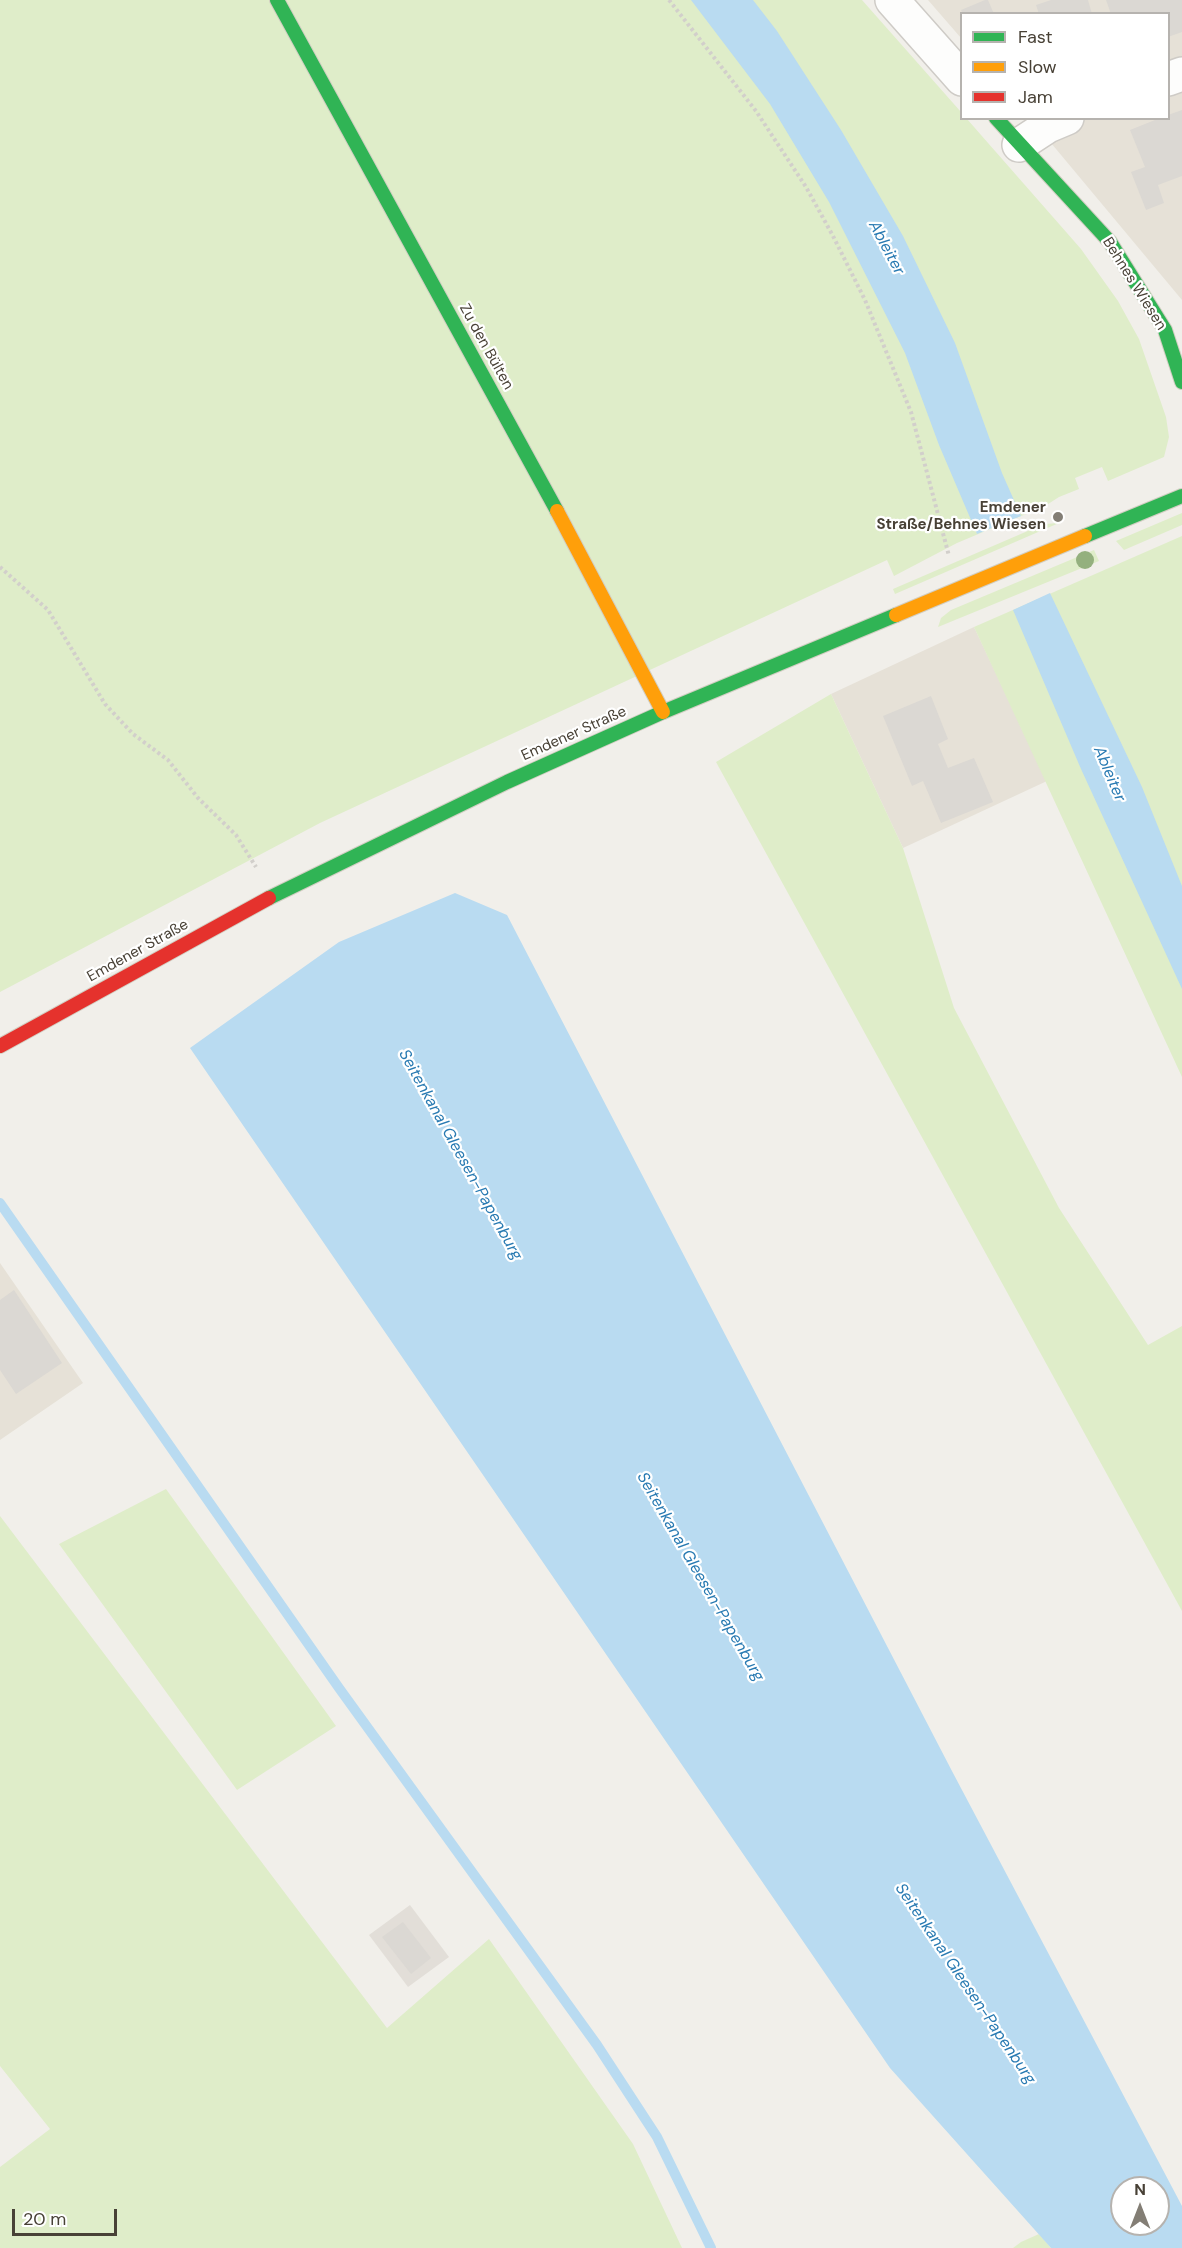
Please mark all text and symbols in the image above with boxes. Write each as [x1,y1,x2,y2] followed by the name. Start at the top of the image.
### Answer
[960,12,1170,120] legend
[1018,25,1053,49] text: Fast
[1018,55,1057,79] text: Slow
[1018,85,1053,109] text: Jam
[864,218,908,278] water label: Ableiter
[1098,234,1170,334] street label: Behnes Wiesen
[455,301,517,393] street label: Zu den Bülten
[876,499,1046,534] place label: Emdener Straße/Behnes Wiesen
[1051,510,1065,524] marker: Emdener Straße/Behnes Wiesen
[519,703,629,765] street label: Emdener Straße
[1089,743,1129,805] water label: Ableiter
[84,916,192,986] street label: Emdener Straße
[394,1046,526,1264] water label: Seitenkanal Gleesen-Papenburg
[632,1469,768,1685] water label: Seitenkanal Gleesen-Papenburg
[891,1880,1039,2088] water label: Seitenkanal Gleesen-Papenburg
[1110,2176,1170,2236] north arrow
[1134,2179,1146,2200] text: N
[15,2197,120,2235] scale bar
[23,2207,66,2231] text: 20 m

